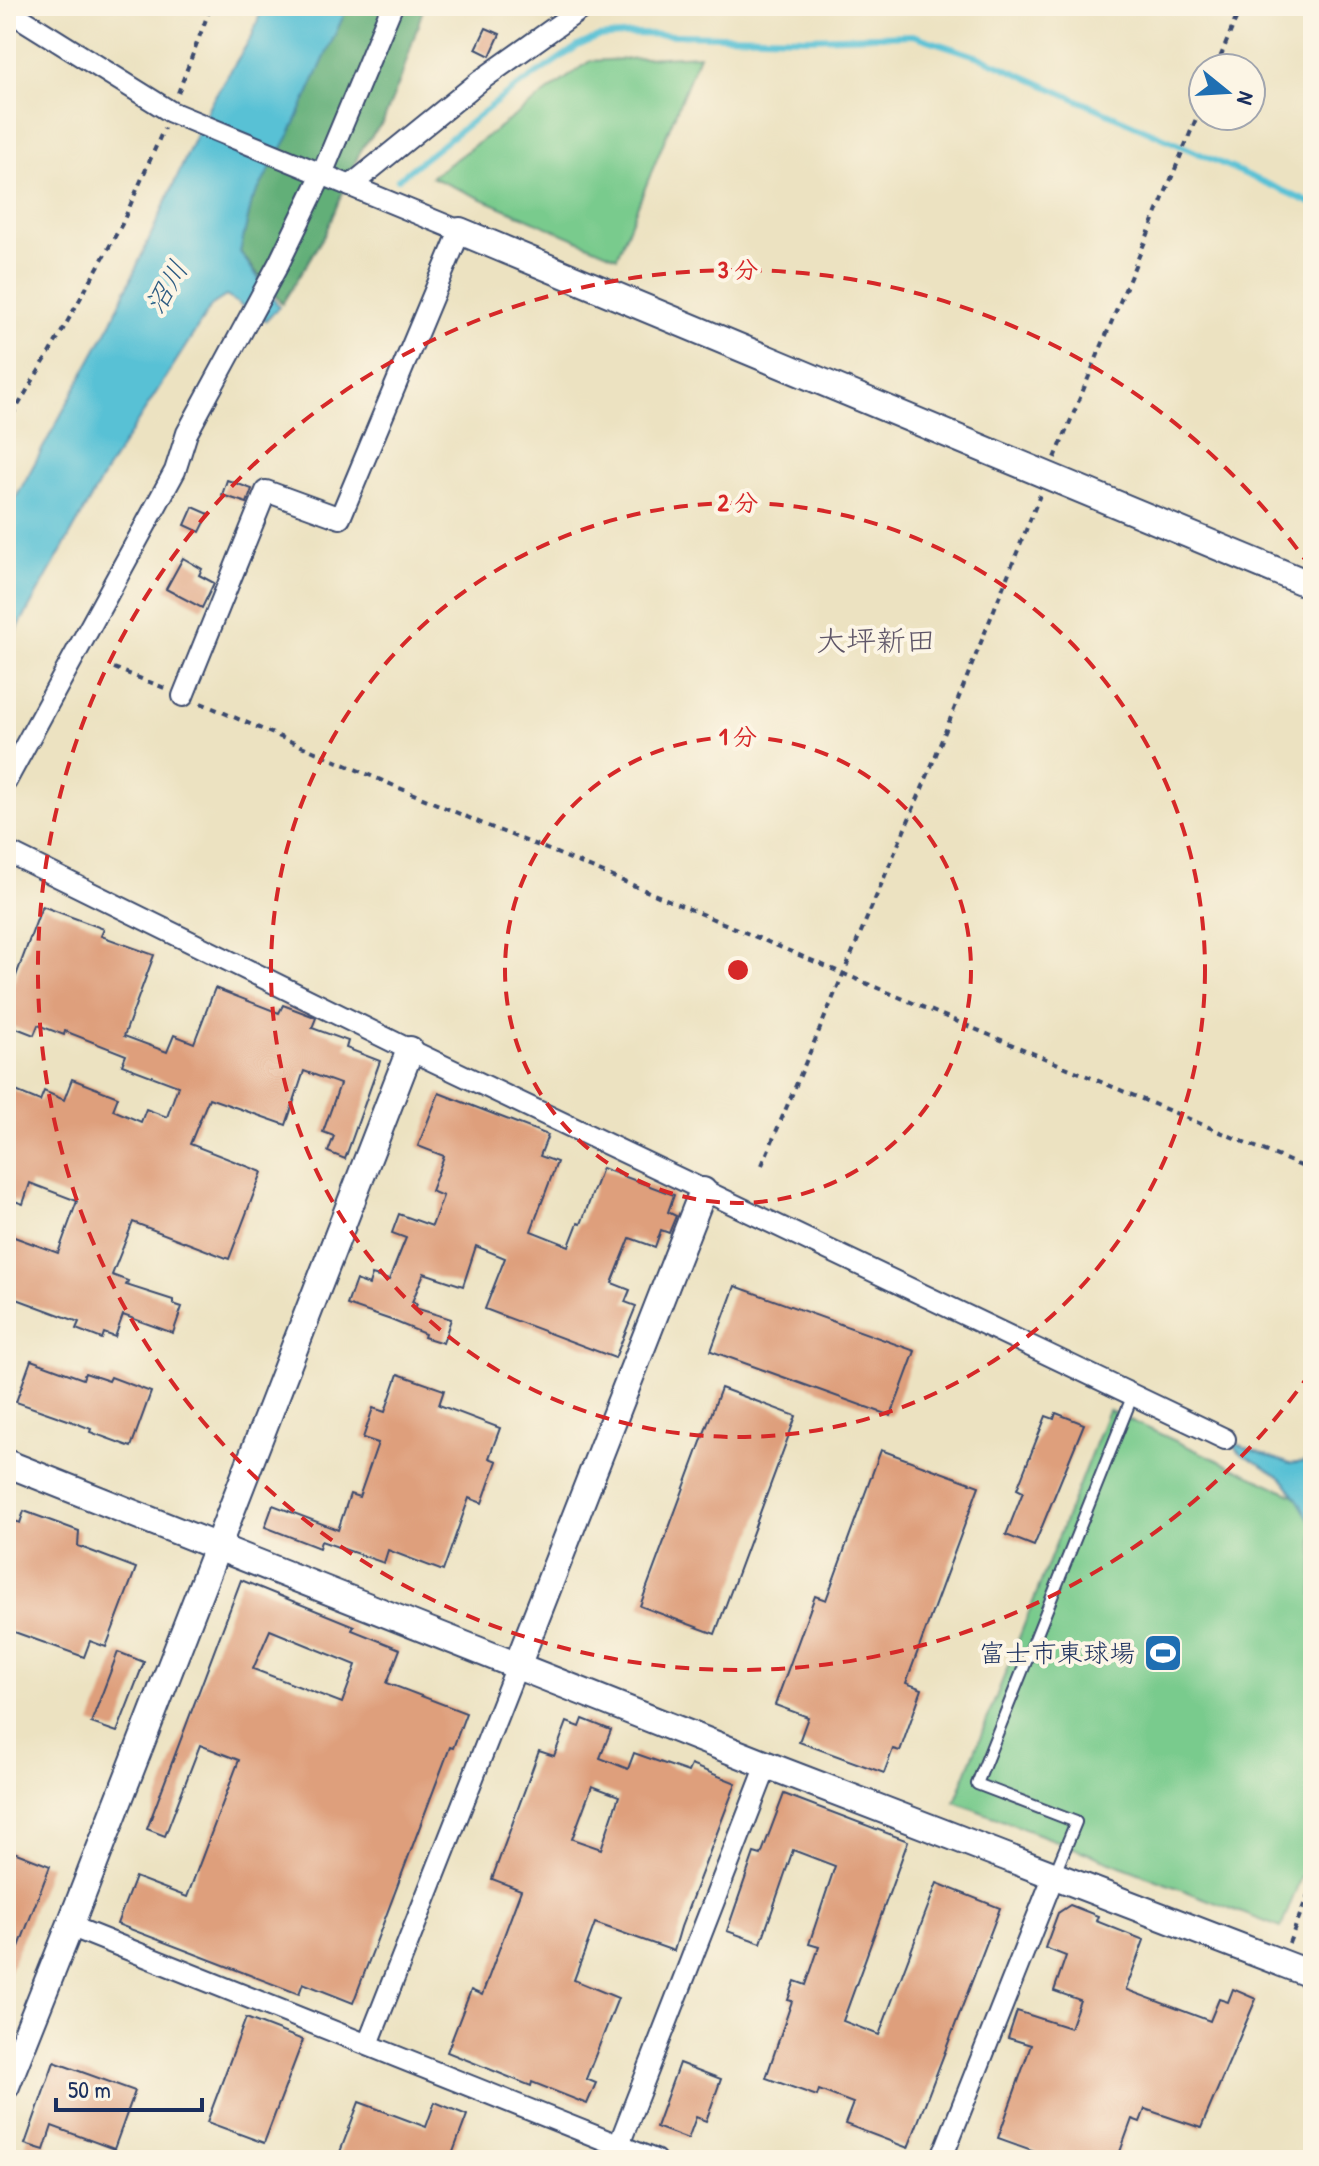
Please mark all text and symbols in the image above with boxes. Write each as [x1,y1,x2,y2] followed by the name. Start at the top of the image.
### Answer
[1187,52,1267,132] north arrow
[1230,88,1262,109] text: N
[136,253,196,321] water label: 沼川
[718,253,758,285] text: 3 分
[718,486,758,518] text: 2 分
[816,620,936,660] district label: 大坪新田
[719,720,757,752] text: 1 分
[724,956,752,984] centre of rings
[1142,1632,1184,1674] sports icon: 富士市東球場
[979,1635,1135,1670] place label: 富士市東球場
[56,2062,202,2112] scale bar
[68,2073,111,2105] text: 50 m

